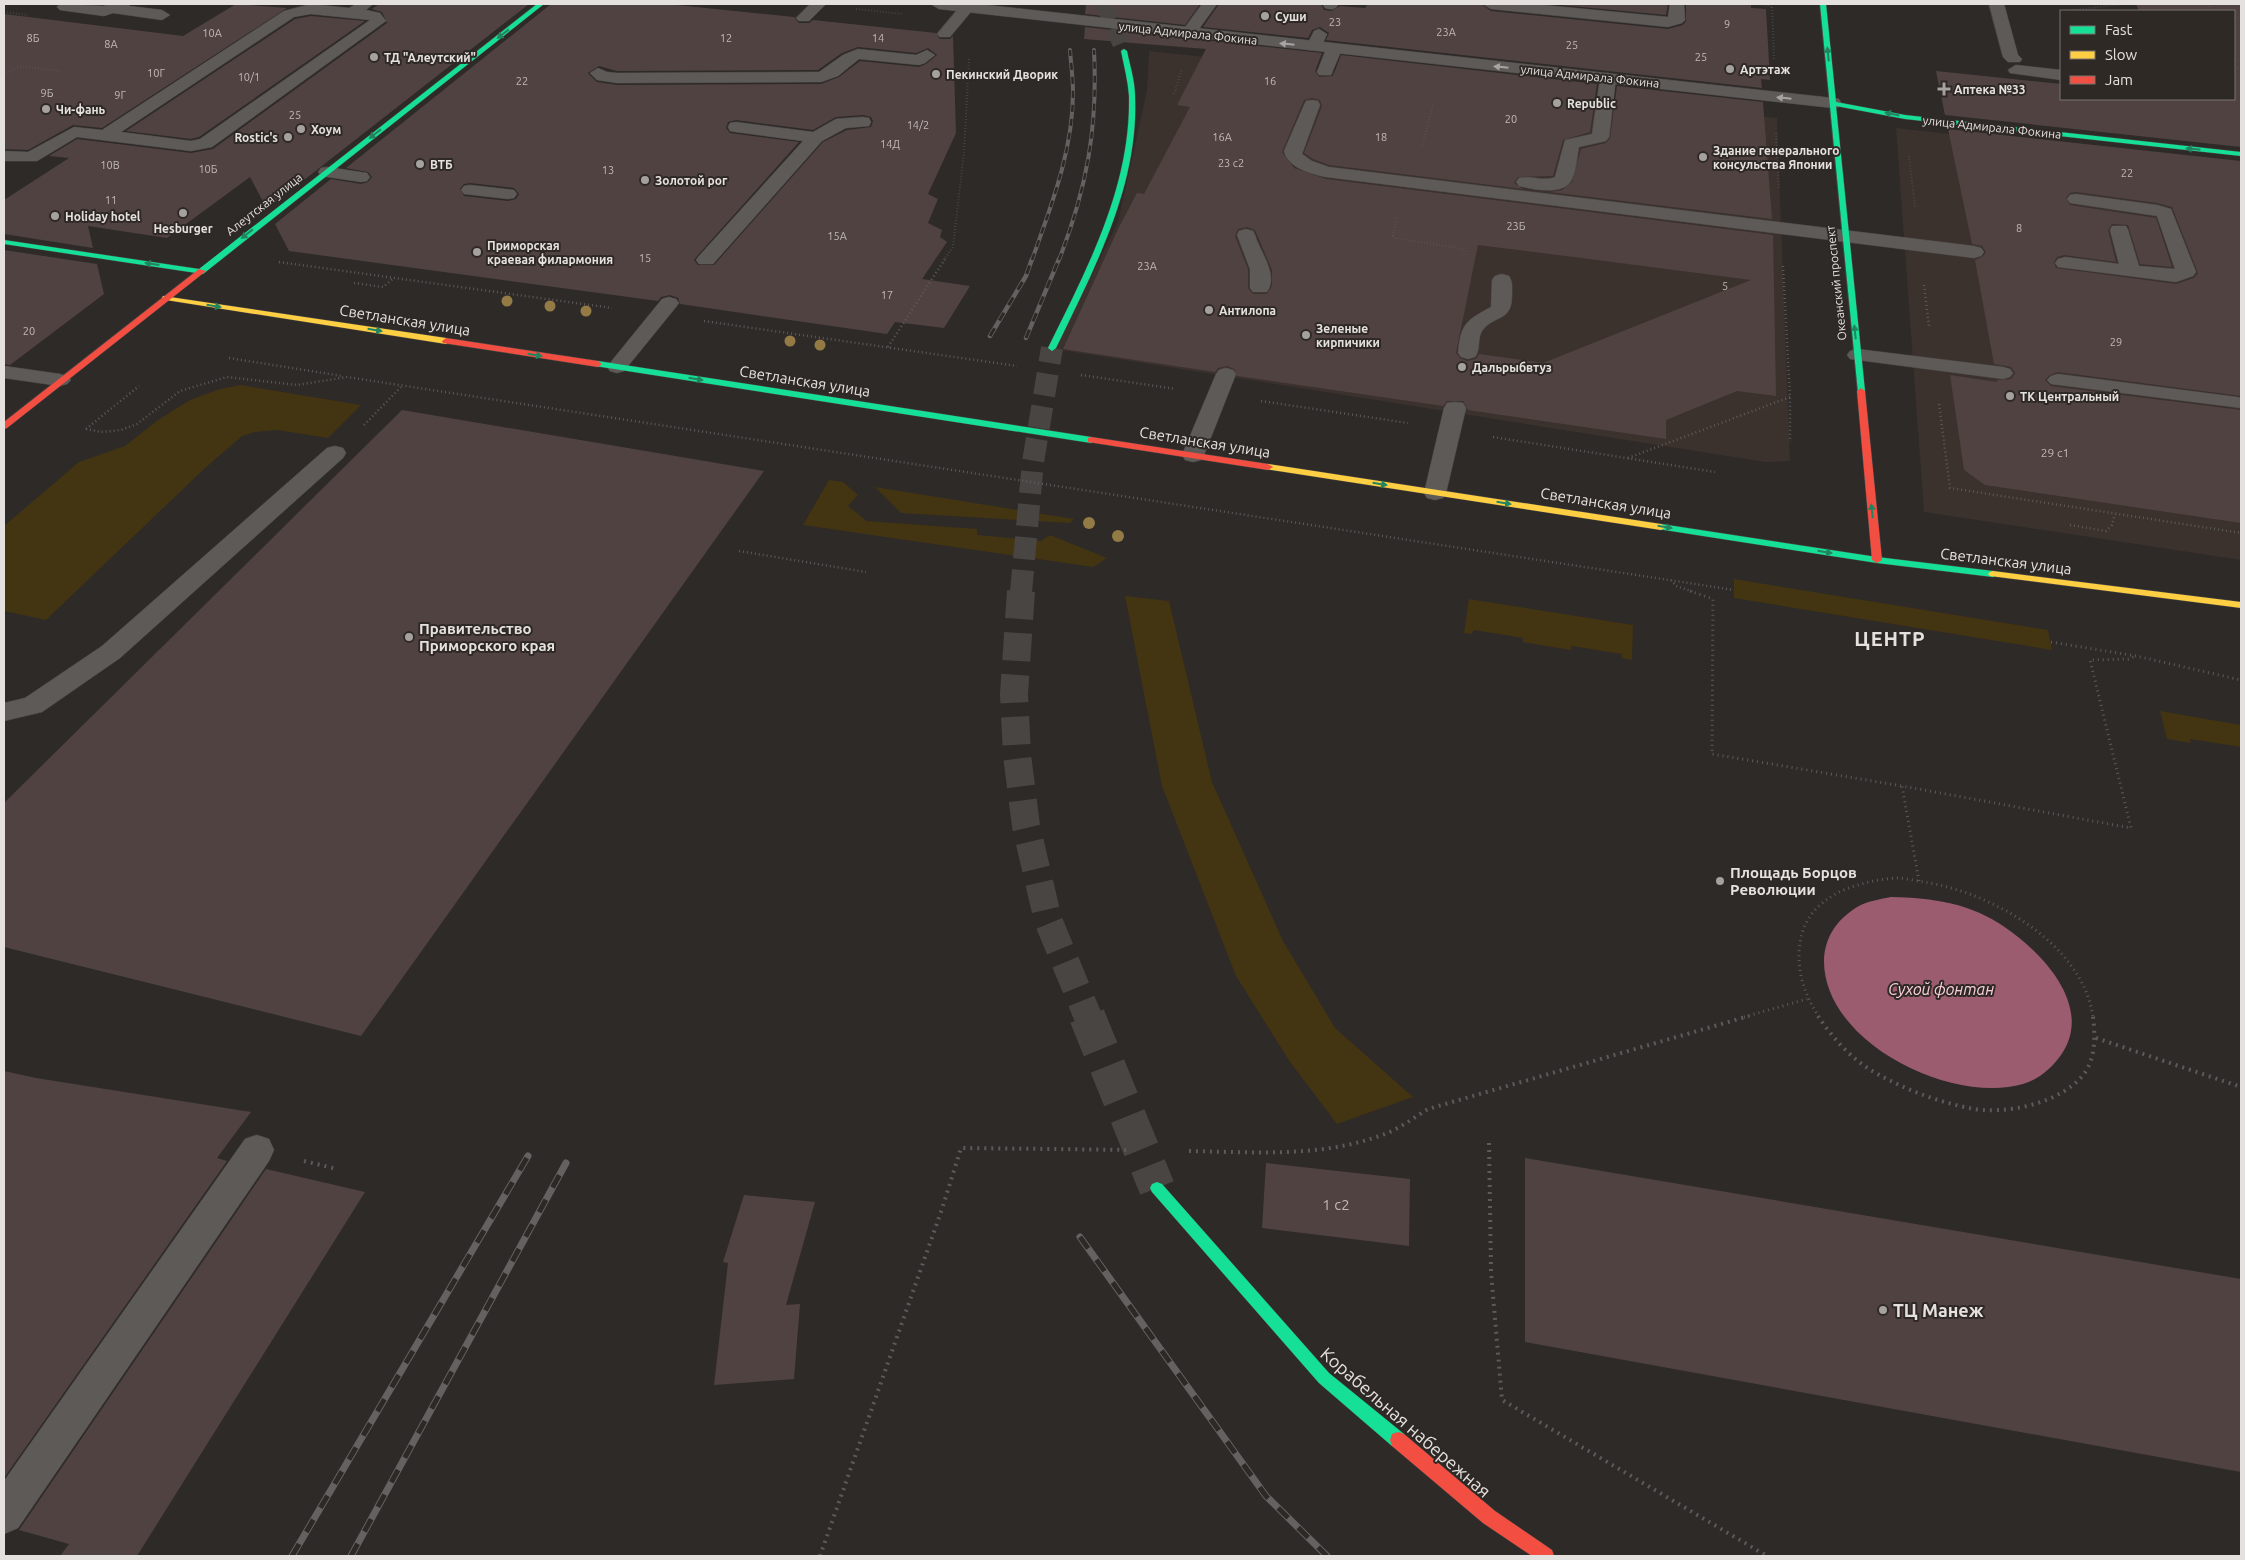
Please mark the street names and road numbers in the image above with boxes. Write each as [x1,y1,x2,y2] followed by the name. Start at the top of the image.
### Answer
[1118,19,1258,47] street label: улица Адмирала Фокина
[1520,62,1660,90] street label: улица Адмирала Фокина
[1922,113,2062,141] street label: улица Адмирала Фокина
[223,170,305,238] street label: Алеутская улица
[1823,224,1848,341] street label: Океанский проспект
[338,301,472,339] street label: Светланская улица
[738,362,872,400] street label: Светланская улица
[1138,423,1272,461] street label: Светланская улица
[1539,484,1673,522] street label: Светланская улица
[1939,545,2073,577] street label: Светланская улица
[1317,1343,1495,1501] street label: Корабельная набережная

